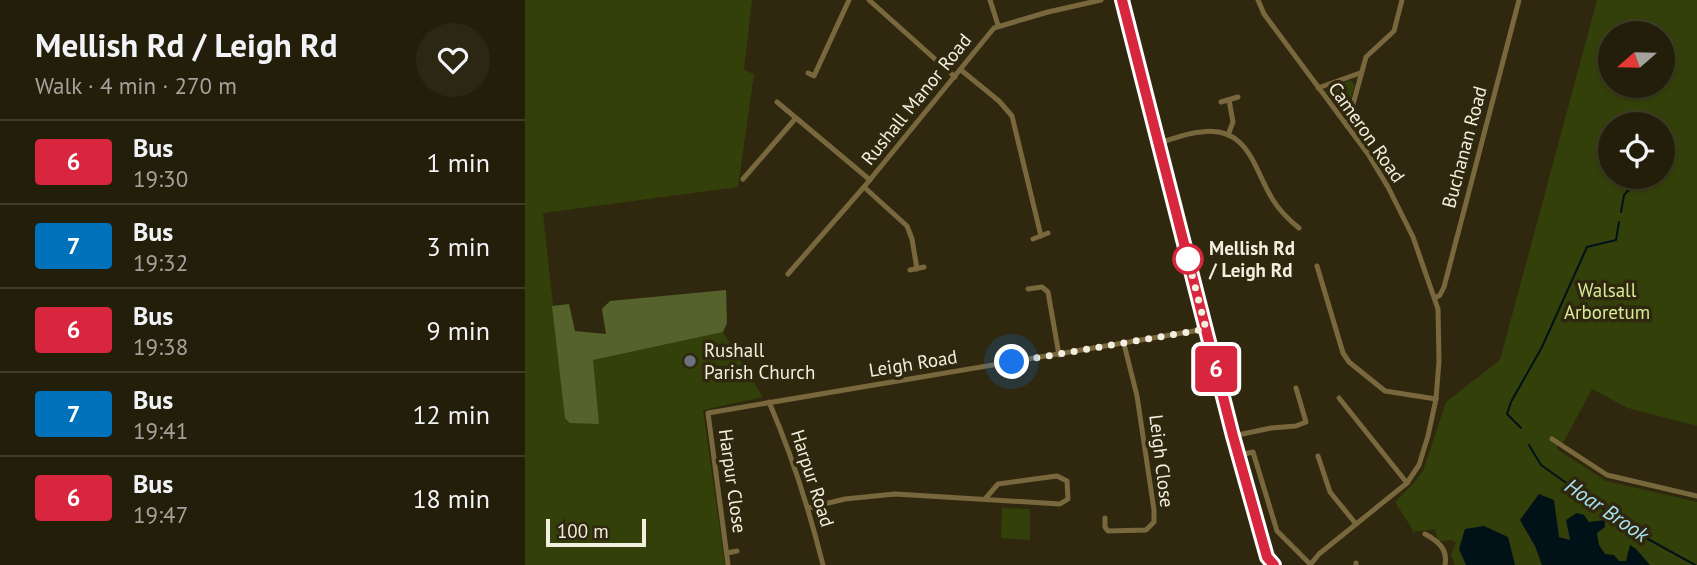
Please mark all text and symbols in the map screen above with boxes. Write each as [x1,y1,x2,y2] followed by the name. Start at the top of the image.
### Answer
[1598,21,1675,98] north arrow
[1598,21,1675,189] map controls
[35,23,338,66] text: Mellish Rd / Leigh Rd
[416,23,490,97] button: heart
[856,28,976,170] street label: Rushall Manor Road
[35,71,237,100] text: Walk · 4 min · 270 m
[1324,77,1410,187] street label: Cameron Road
[1436,83,1492,211] street label: Buchanan Road
[1598,112,1675,189] button: locate
[133,131,173,164] text: Bus
[67,146,80,177] text: 6
[427,146,490,179] text: 1 min
[133,164,188,193] text: 19:30
[133,215,173,248] text: Bus
[67,230,80,261] text: 7
[427,230,490,263] text: 3 min
[1208,236,1295,282] place label: Mellish Rd / Leigh Rd
[1173,244,1203,274] marker: Mellish Rd / Leigh Rd
[133,248,188,277] text: 19:32
[1564,278,1650,324] park label: Walsall Arboretum
[133,299,173,332] text: Bus
[67,314,80,345] text: 6
[427,314,490,347] text: 9 min
[133,332,188,361] text: 19:38
[704,338,815,384] place label: Rushall Parish Church
[867,344,959,382] street label: Leigh Road
[994,344,1029,379] your location
[1193,346,1239,392] line badge: 6
[682,353,698,369] marker: Rushall Parish Church
[1209,353,1223,384] text: 6
[133,383,173,416] text: Bus
[67,398,80,429] text: 7
[412,398,490,431] text: 12 min
[1144,413,1180,509] street label: Leigh Close
[133,416,188,445] text: 19:41
[786,426,840,530] street label: Harpur Road
[714,427,752,535] street label: Harpur Close
[133,467,173,500] text: Bus
[1560,472,1655,549] water label: Hoar Brook
[67,482,80,513] text: 6
[412,482,490,515] text: 18 min
[133,500,188,529] text: 19:47
[546,516,646,548] scale bar
[557,519,609,543] text: 100 m

